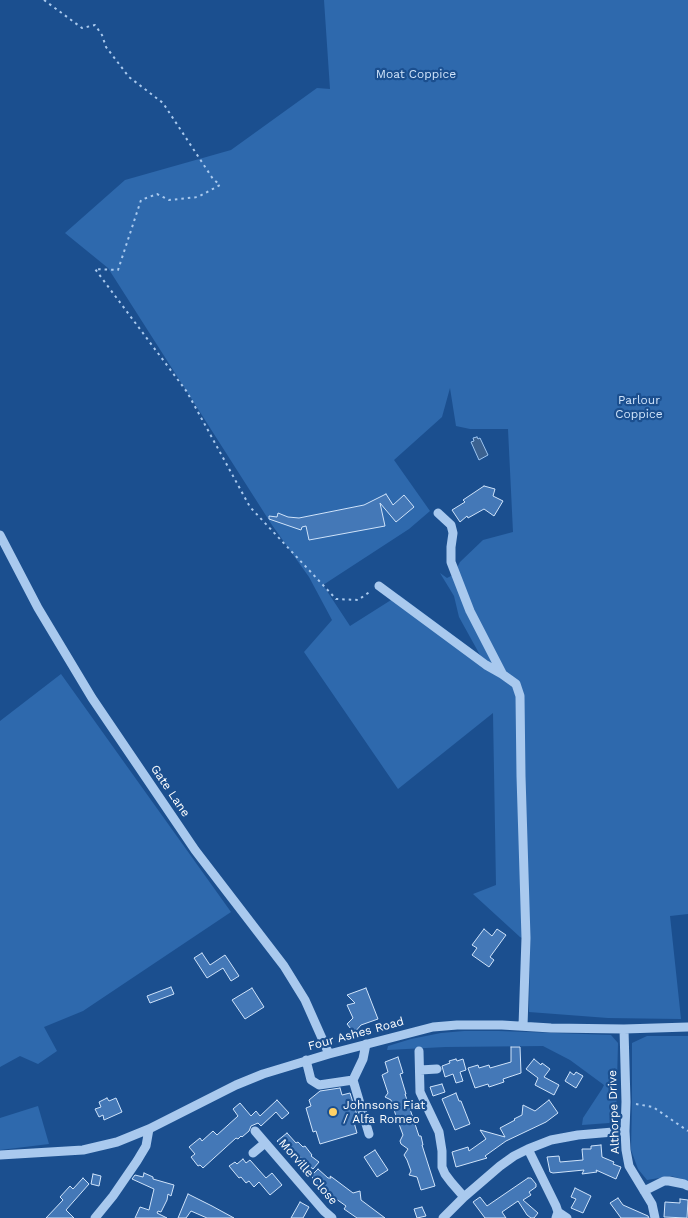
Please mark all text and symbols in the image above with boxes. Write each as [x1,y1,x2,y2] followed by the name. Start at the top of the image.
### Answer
[376,67,456,81] park label: Moat Coppice
[615,393,663,421] park label: Parlour Coppice
[147,762,193,820] street label: Gate Lane
[307,1014,405,1054] street label: Four Ashes Road
[605,1070,623,1154] street label: Althorpe Drive
[343,1098,425,1126] place label: Johnsons Fiat / Alfa Romeo
[327,1106,339,1118] marker: Johnsons Fiat / Alfa Romeo
[276,1136,340,1208] street label: Morville Close

